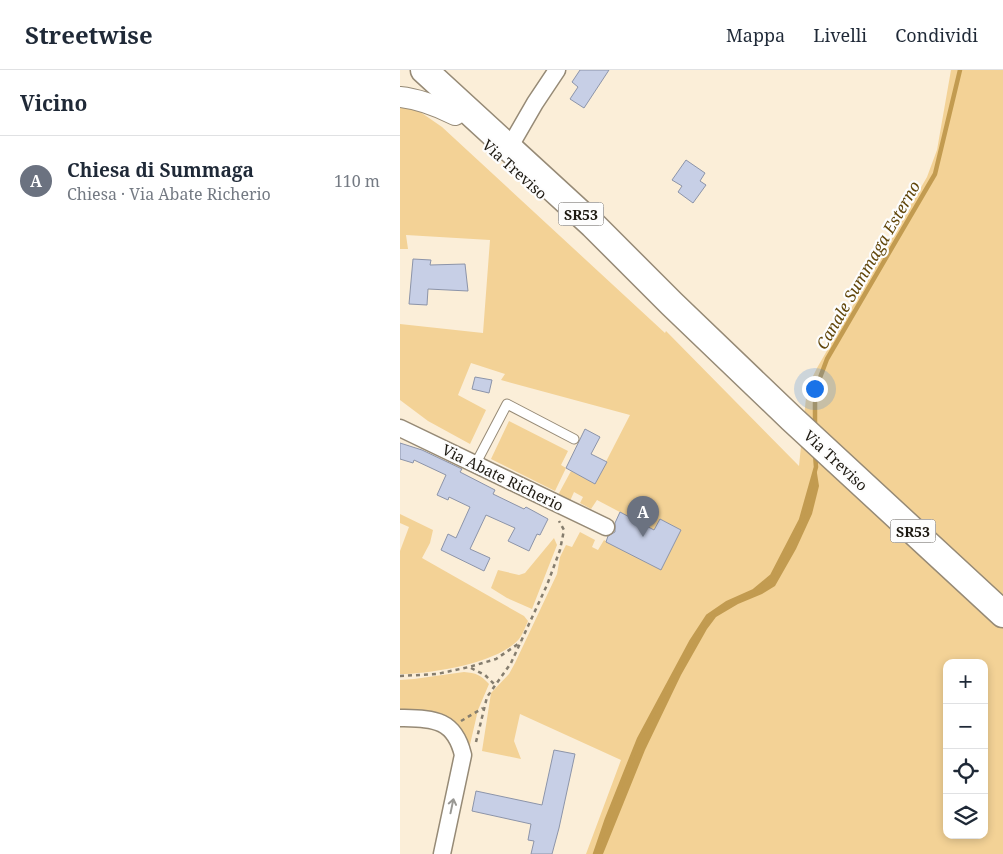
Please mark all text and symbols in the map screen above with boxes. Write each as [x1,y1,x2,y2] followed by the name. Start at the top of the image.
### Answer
[25,18,153,51] text: Streetwise
[726,23,785,47] text: Mappa
[813,23,867,47] text: Livelli
[895,23,978,47] text: Condividi
[20,89,87,117] text: Vicino
[478,135,552,203] street label: Via Treviso
[67,157,254,183] text: Chiesa di Summaga
[30,170,42,192] text: A
[334,170,380,192] text: 110 m
[811,177,925,353] water label: Canale Summaga Esterno
[67,183,271,205] text: Chiesa · Via Abate Richerio
[558,202,604,226] road number: SR53
[802,376,828,402] your location
[800,425,872,495] street label: Via Treviso
[439,439,567,515] street label: Via Abate Richerio
[627,496,659,537] pin: A
[890,520,936,542] road number: SR53
[943,659,988,839] map controls
[943,659,988,704] button: +
[943,704,988,749] button: −
[943,749,988,794] button: locate
[943,794,988,839] button: layers
[448,799,457,815] one-way arrow

